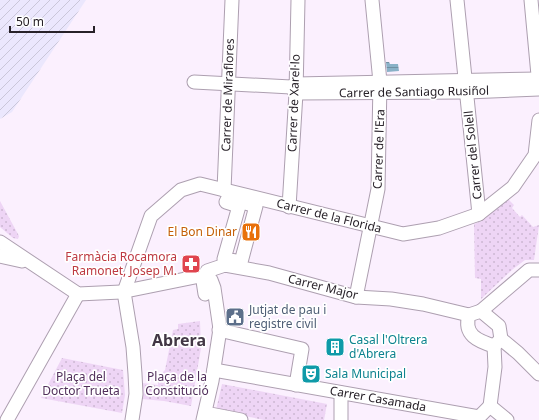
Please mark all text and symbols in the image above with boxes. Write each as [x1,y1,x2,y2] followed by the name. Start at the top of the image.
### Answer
[10,8,94,34] scale bar
[16,13,44,30] text: 50 m
[217,38,238,152] street label: Carrer de Miraflores
[283,54,304,152] street label: Carrer de Xarel·lo
[339,82,489,101] street label: Carrer de Santiago Rusiñol
[369,109,388,189] street label: Carrer de l'Era
[459,110,486,200] street label: Carrer del Solell
[275,194,383,237] street label: Carrer de la Florida
[240,221,262,243] restaurant icon: El Bon Dinar
[168,223,237,240] place label: El Bon Dinar
[65,248,177,279] place label: Farmàcia Rocamora Ramonet, Josep M.
[180,253,202,275] pharmacy icon: Farmàcia Rocamora Ramonet, Josep M.
[286,270,360,303] street label: Carrer Major
[248,301,326,332] place label: Jutjat de pau i registre civil
[224,306,246,328] public building icon: Jutjat de pau i registre civil
[152,329,206,351] district label: Abrera
[349,331,428,362] place label: Casal l'Oltrera d'Abrera
[324,336,346,358] building icon: Casal l'Oltrera d'Abrera
[300,363,322,385] theatre icon: Sala Municipal
[325,365,406,382] place label: Sala Municipal
[42,368,120,399] park label: Plaça del Doctor Trueta
[145,368,209,399] park label: Plaça de la Constitució
[329,382,428,415] street label: Carrer Casamada

